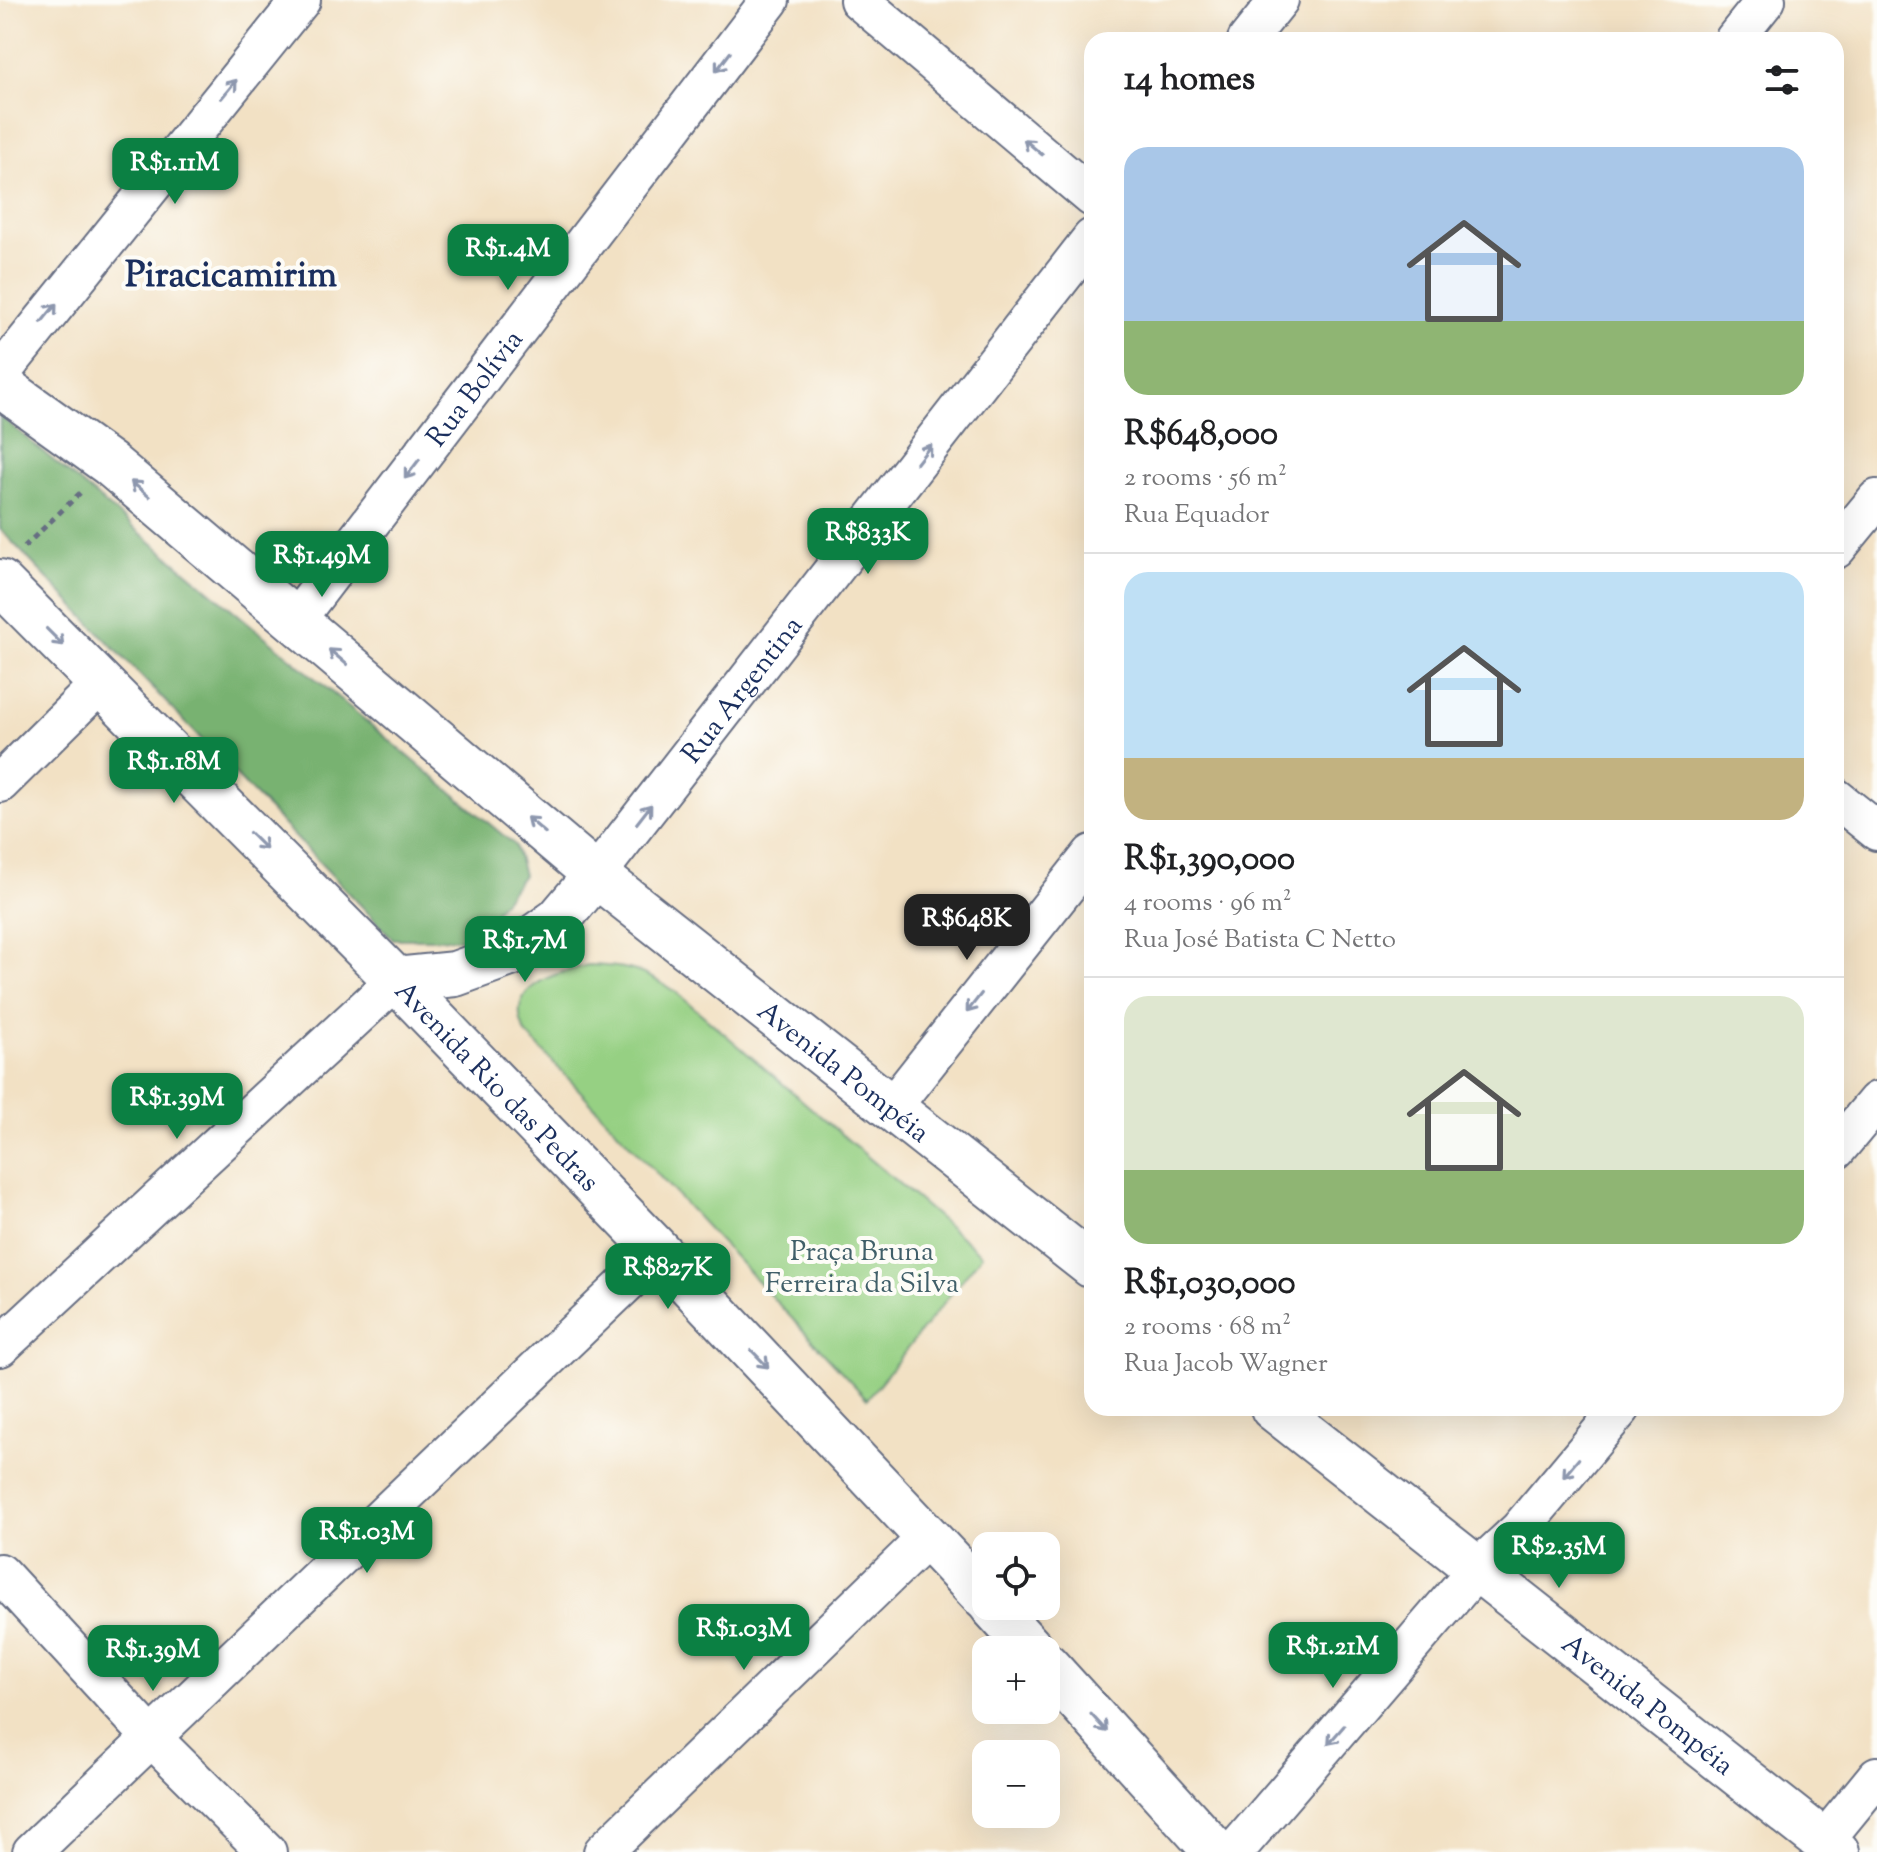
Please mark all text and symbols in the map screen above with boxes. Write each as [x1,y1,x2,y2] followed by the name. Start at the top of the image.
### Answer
[714,51,731,72] one-way arrow
[1124,56,1255,105] text: 14 homes
[1760,58,1804,102] icon: filters
[221,79,238,100] one-way arrow
[101,138,249,206] pin: R$1.11M
[1023,138,1043,156] one-way arrow
[130,145,220,182] text: R$1.11M
[1392,199,1536,343] icon: home
[443,224,573,292] pin: R$1.4M
[466,231,550,268] text: R$1.4M
[125,251,337,303] district label: Piracicamirim
[40,303,58,324] one-way arrow
[418,322,534,456] street label: Rua Bolívia
[1124,411,1278,460] text: R$648,000
[915,444,933,465] one-way arrow
[404,458,421,479] one-way arrow
[1124,460,1287,497] text: 2 rooms · 56 m²
[130,480,150,498] one-way arrow
[1124,497,1269,534] text: Rua Equador
[803,508,933,576] pin: R$833K
[825,515,911,552] text: R$833K
[248,531,396,599] pin: R$1.49M
[273,538,371,575] text: R$1.49M
[673,608,814,773] street label: Rua Argentina
[1392,624,1536,768] icon: home
[45,627,64,646] one-way arrow
[328,648,348,666] one-way arrow
[100,737,248,805] pin: R$1.18M
[127,744,221,781] text: R$1.18M
[635,804,652,825] one-way arrow
[527,816,547,834] one-way arrow
[249,831,268,851] one-way arrow
[1124,836,1295,885] text: R$1,390,000
[1124,885,1292,922] text: 4 rooms · 96 m²
[902,894,1032,962] pin: R$648K
[922,901,1012,938] text: R$648K
[460,916,590,984] pin: R$1.7M
[1124,922,1396,959] text: Rua José Batista C Netto
[483,923,567,960] text: R$1.7M
[384,973,607,1202] street label: Avenida Rio das Pedras
[748,992,937,1154] street label: Avenida Pompéia
[966,992,983,1013] one-way arrow
[1392,1048,1536,1192] icon: home
[103,1073,251,1141] pin: R$1.39M
[130,1080,224,1117] text: R$1.39M
[765,1233,959,1305] park label: Praça Bruna Ferreira da Silva
[603,1243,733,1311] pin: R$827K
[623,1250,713,1287] text: R$827K
[1124,1260,1296,1309] text: R$1,030,000
[1124,1309,1291,1346] text: 2 rooms · 68 m²
[1124,1346,1328,1383] text: Rua Jacob Wagner
[751,1349,770,1369] one-way arrow
[1562,1457,1580,1478] one-way arrow
[293,1507,441,1575] pin: R$1.03M
[319,1514,415,1551] text: R$1.03M
[1485,1522,1633,1590] pin: R$2.35M
[1512,1529,1606,1566] text: R$2.35M
[972,1532,1060,1828] map controls
[972,1532,1060,1620] button: locate
[670,1604,818,1672] pin: R$1.03M
[696,1611,792,1648] text: R$1.03M
[1259,1622,1407,1690] pin: R$1.21M
[79,1625,227,1693] pin: R$1.39M
[1552,1626,1741,1787] street label: Avenida Pompéia
[1287,1629,1379,1666] text: R$1.21M
[106,1632,200,1669] text: R$1.39M
[972,1636,1060,1724] button: +
[1089,1712,1107,1732] one-way arrow
[1327,1724,1345,1744] one-way arrow
[972,1740,1060,1828] button: −

